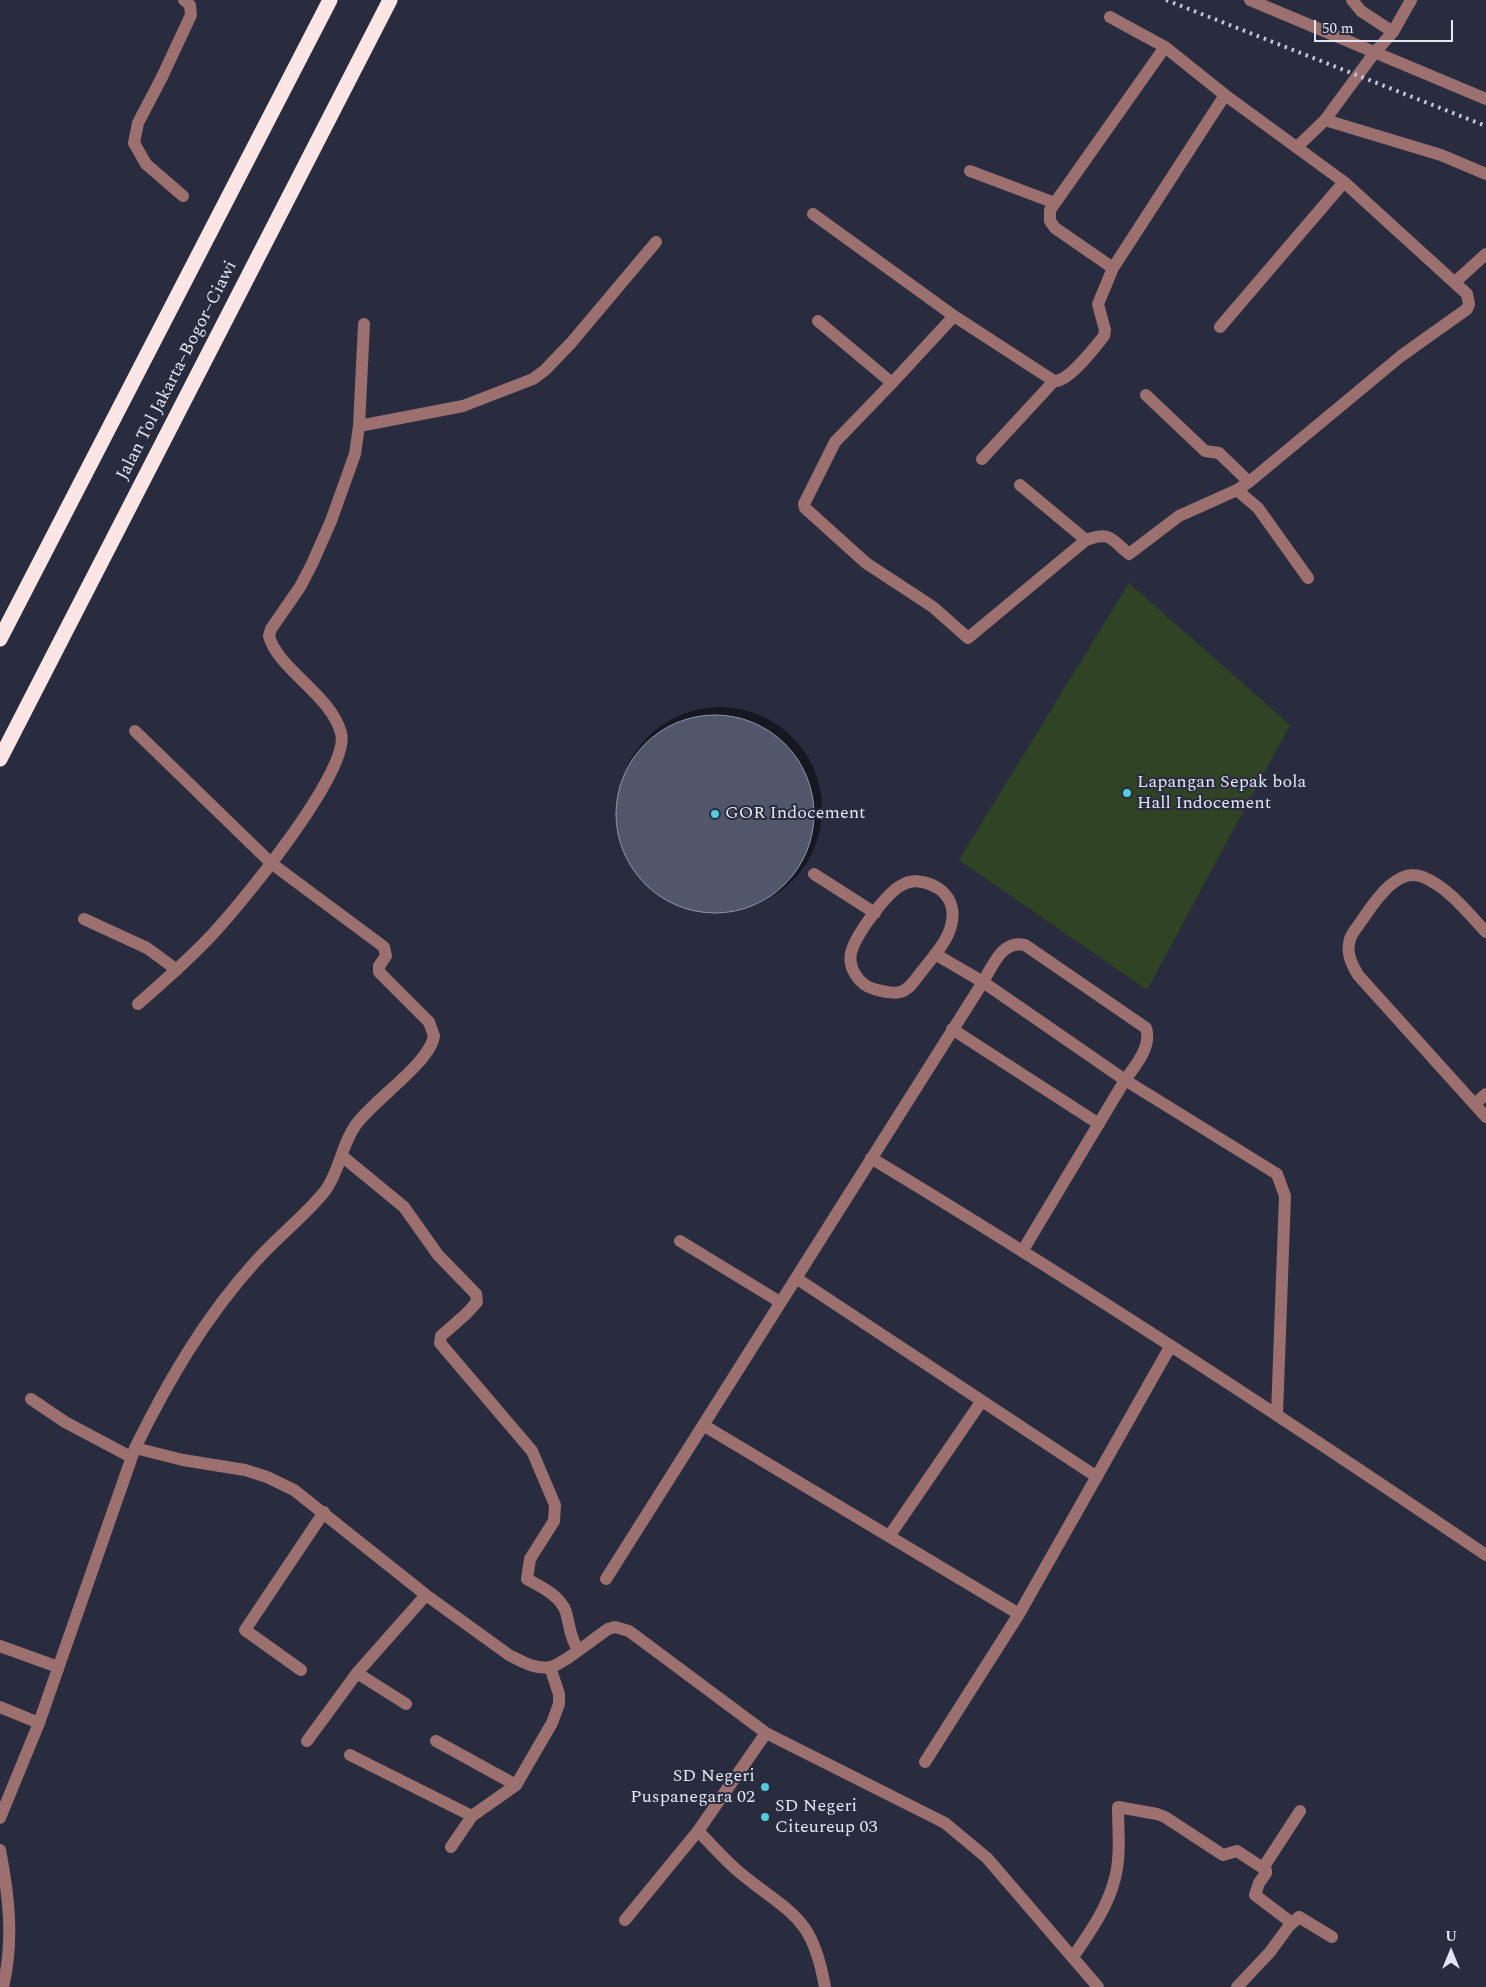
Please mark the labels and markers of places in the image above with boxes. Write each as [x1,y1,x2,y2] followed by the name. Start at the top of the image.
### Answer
[1137,772,1306,814] place label: Lapangan Sepak bola Hall Indocement
[1121,787,1133,799] marker: Lapangan Sepak bola Hall Indocement
[725,803,865,825] place label: GOR Indocement
[709,808,721,820] marker: GOR Indocement
[630,1766,755,1808] place label: SD Negeri Puspanegara 02
[759,1781,771,1793] marker: SD Negeri Puspanegara 02
[775,1796,878,1838] place label: SD Negeri Citeureup 03
[759,1811,771,1823] marker: SD Negeri Citeureup 03

